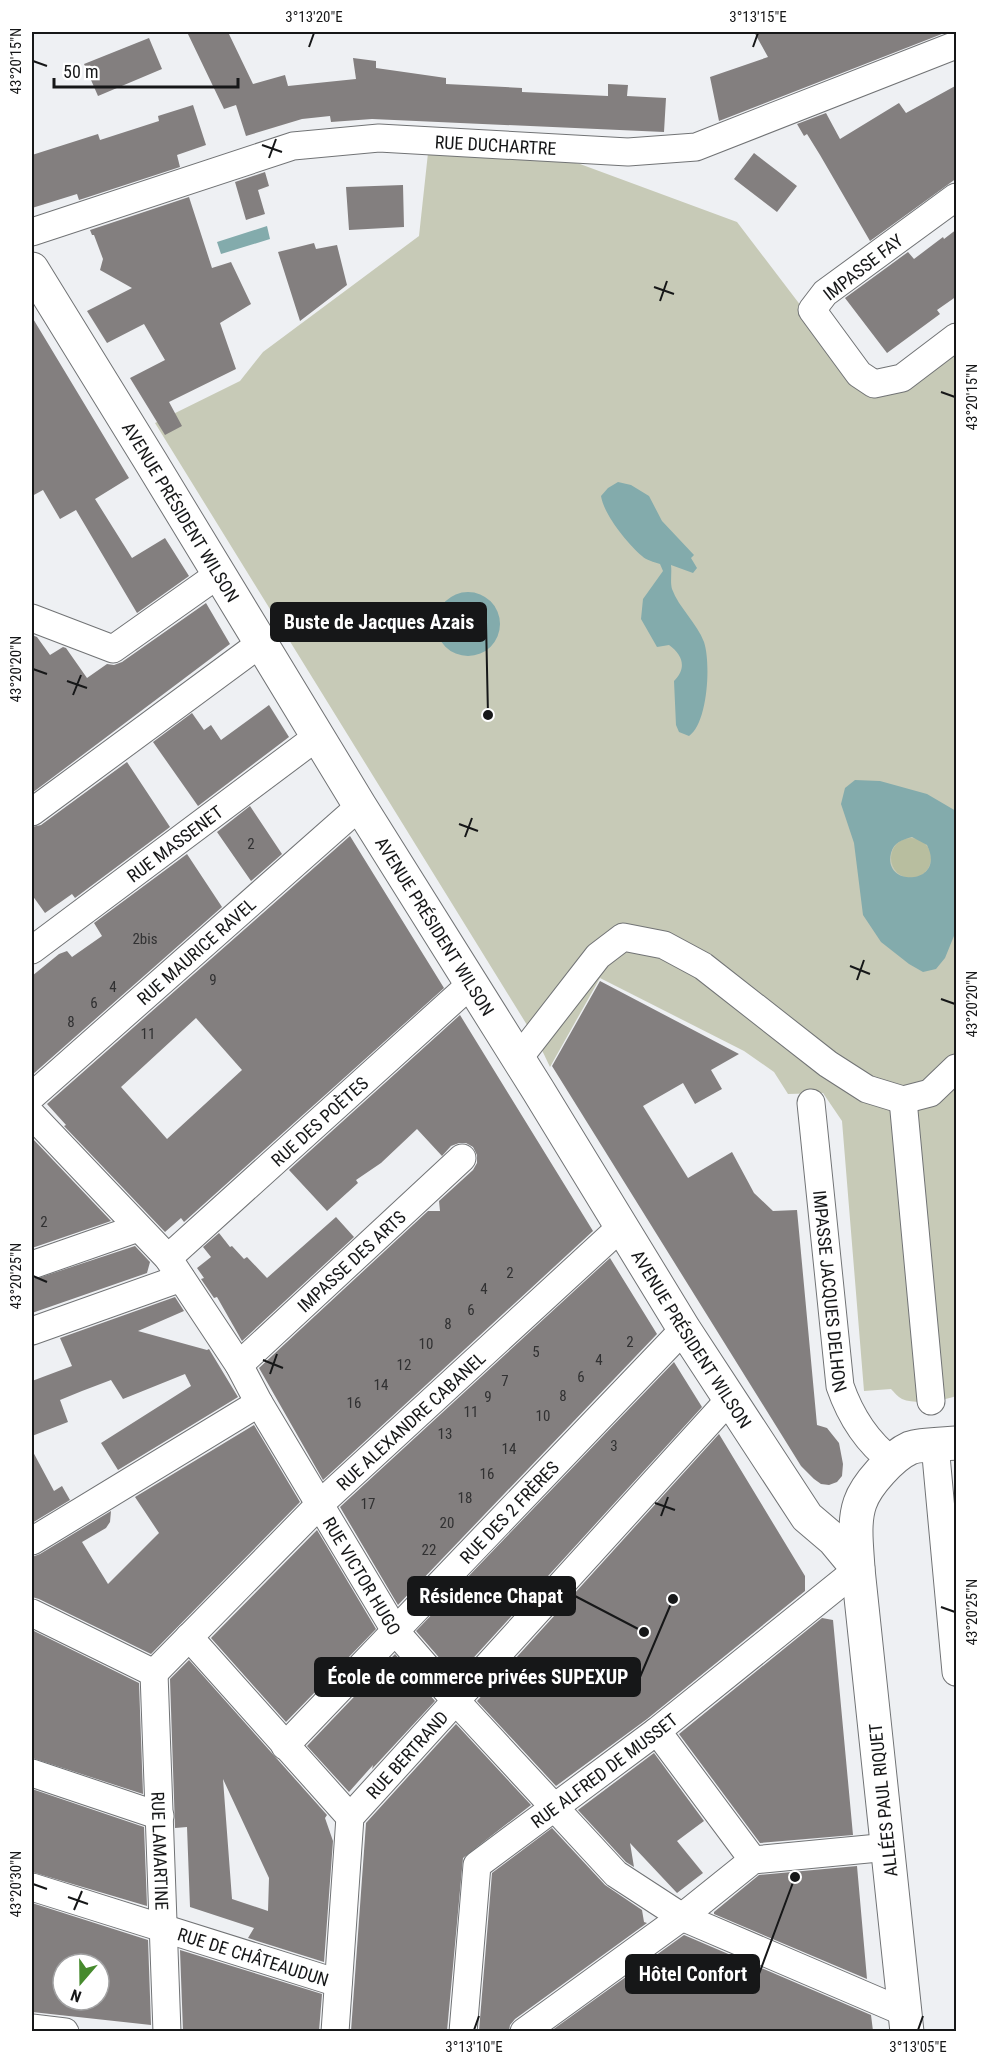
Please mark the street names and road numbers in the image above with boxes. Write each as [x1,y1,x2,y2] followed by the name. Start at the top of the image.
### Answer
[434,131,557,158] street label: RUE DUCHARTRE
[819,229,907,305] street label: IMPASSE FAY
[118,418,244,606] street label: AVENUE PRÉSIDENT WILSON
[123,801,227,886] street label: RUE MASSENET
[371,833,499,1019] street label: AVENUE PRÉSIDENT WILSON
[133,893,260,1009] street label: RUE MAURICE RAVEL
[267,1072,372,1170] street label: RUE DES POÈTES
[810,1189,852,1395] street label: IMPASSE JACQUES DELHON
[293,1206,409,1316] street label: IMPASSE DES ARTS
[628,1246,756,1432] street label: AVENUE PRÉSIDENT WILSON
[332,1347,490,1494] street label: RUE ALEXANDRE CABANEL
[455,1456,563,1567] street label: RUE DES 2 FRÈRES
[319,1513,406,1639] street label: RUE VICTOR HUGO
[362,1706,452,1803] street label: RUE BERTRAND
[527,1709,681,1832] street label: RUE ALFRED DE MUSSET
[865,1722,901,1878] street label: ALLÉES PAUL RIQUET
[148,1791,173,1911] street label: RUE LAMARTINE
[175,1923,331,1990] street label: RUE DE CHÂTEAUDUN

